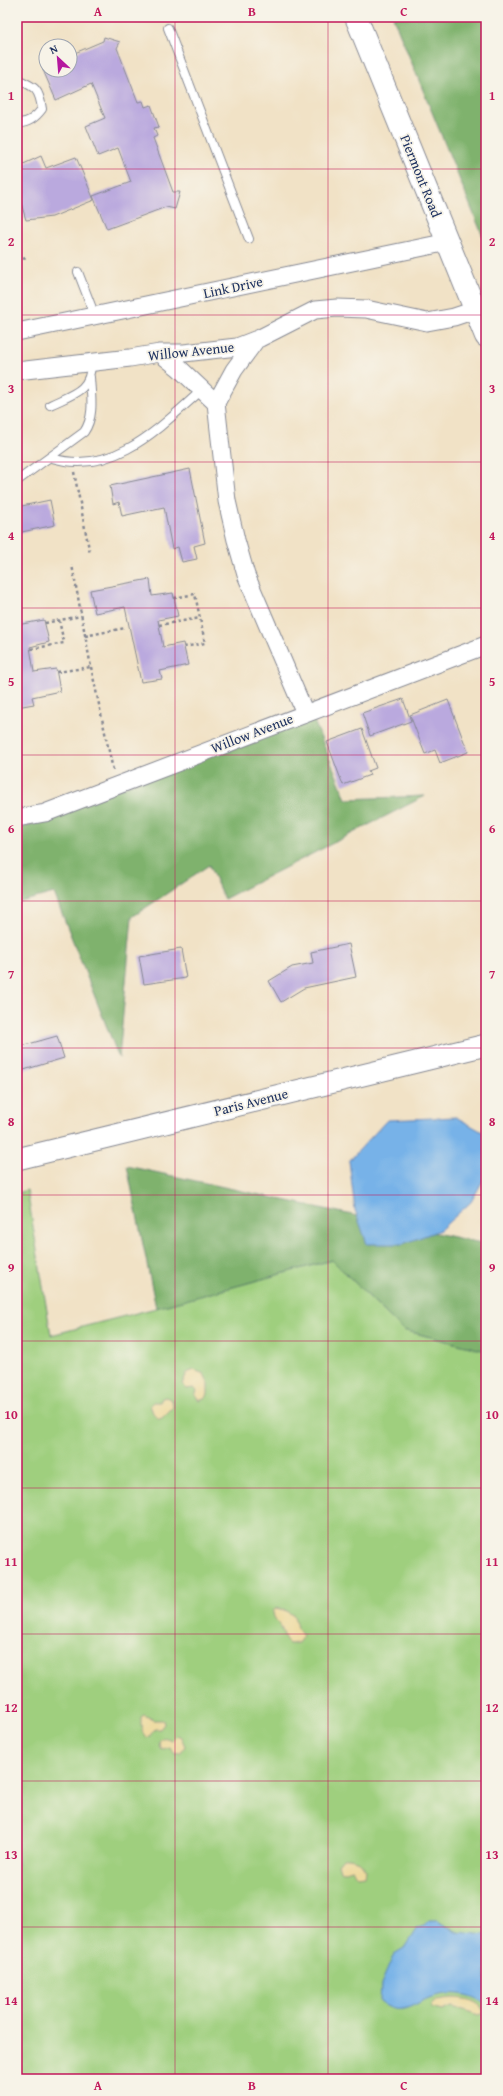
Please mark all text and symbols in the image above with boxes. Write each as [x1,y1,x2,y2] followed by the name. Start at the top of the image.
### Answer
[94,2,103,21] text: A
[248,2,256,21] text: B
[400,2,408,21] text: C
[38,38,78,78] north arrow
[47,40,61,58] text: N
[8,86,14,105] text: 1
[489,86,495,105] text: 1
[395,132,447,221] street label: Piermont Road
[8,232,15,251] text: 2
[489,232,496,251] text: 2
[201,271,265,303] street label: Link Drive
[147,336,236,365] street label: Willow Avenue
[8,379,14,398] text: 3
[489,379,495,398] text: 3
[8,526,15,545] text: 4
[489,526,496,545] text: 4
[8,672,15,691] text: 5
[489,672,496,691] text: 5
[208,708,296,758] street label: Willow Avenue
[8,819,15,838] text: 6
[489,819,496,838] text: 6
[8,965,15,984] text: 7
[489,965,496,984] text: 7
[212,1083,290,1121] street label: Paris Avenue
[8,1112,15,1131] text: 8
[489,1112,496,1131] text: 8
[8,1258,15,1277] text: 9
[489,1258,496,1277] text: 9
[4,1405,18,1424] text: 10
[485,1405,499,1424] text: 10
[4,1552,18,1571] text: 11
[485,1552,499,1571] text: 11
[4,1698,18,1717] text: 12
[485,1698,499,1717] text: 12
[4,1845,18,1864] text: 13
[485,1845,499,1864] text: 13
[4,1991,18,2010] text: 14
[485,1991,499,2010] text: 14
[94,2076,103,2095] text: A
[248,2076,256,2095] text: B
[400,2076,408,2095] text: C

